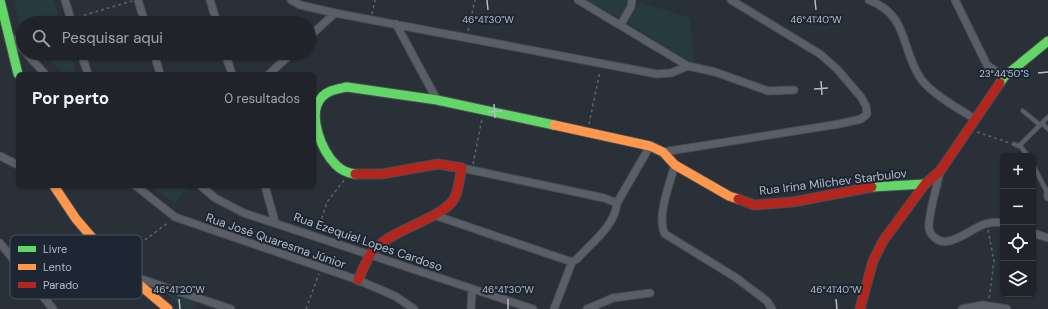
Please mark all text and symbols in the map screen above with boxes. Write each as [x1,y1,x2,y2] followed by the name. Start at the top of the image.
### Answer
[462,13,514,26] text: 46°41'30"W
[790,13,842,26] text: 46°41'40"W
[16,16,316,60] search box
[30,27,52,49] icon: search
[62,28,163,48] text: Pesquisar aqui
[979,67,1029,80] text: 23°44'50"S
[32,87,109,109] text: Por perto
[224,90,300,107] text: 0 resultados
[1000,153,1036,297] map controls
[1000,153,1036,189] button: +
[758,165,908,199] street label: Rua Irina Milchev Starbulov
[1000,189,1036,225] button: −
[204,209,349,273] street label: Rua José Quaresma Júnior
[291,209,445,275] street label: Rua Ezequiel Lopes Cardoso
[1000,225,1036,261] button: locate
[10,235,142,299] legend
[43,242,67,256] text: Livre
[43,260,72,274] text: Lento
[1000,261,1036,297] button: layers
[43,278,79,292] text: Parado
[153,283,205,296] text: 46°41'20"W
[482,283,534,296] text: 46°41'30"W
[810,283,862,296] text: 46°41'40"W

